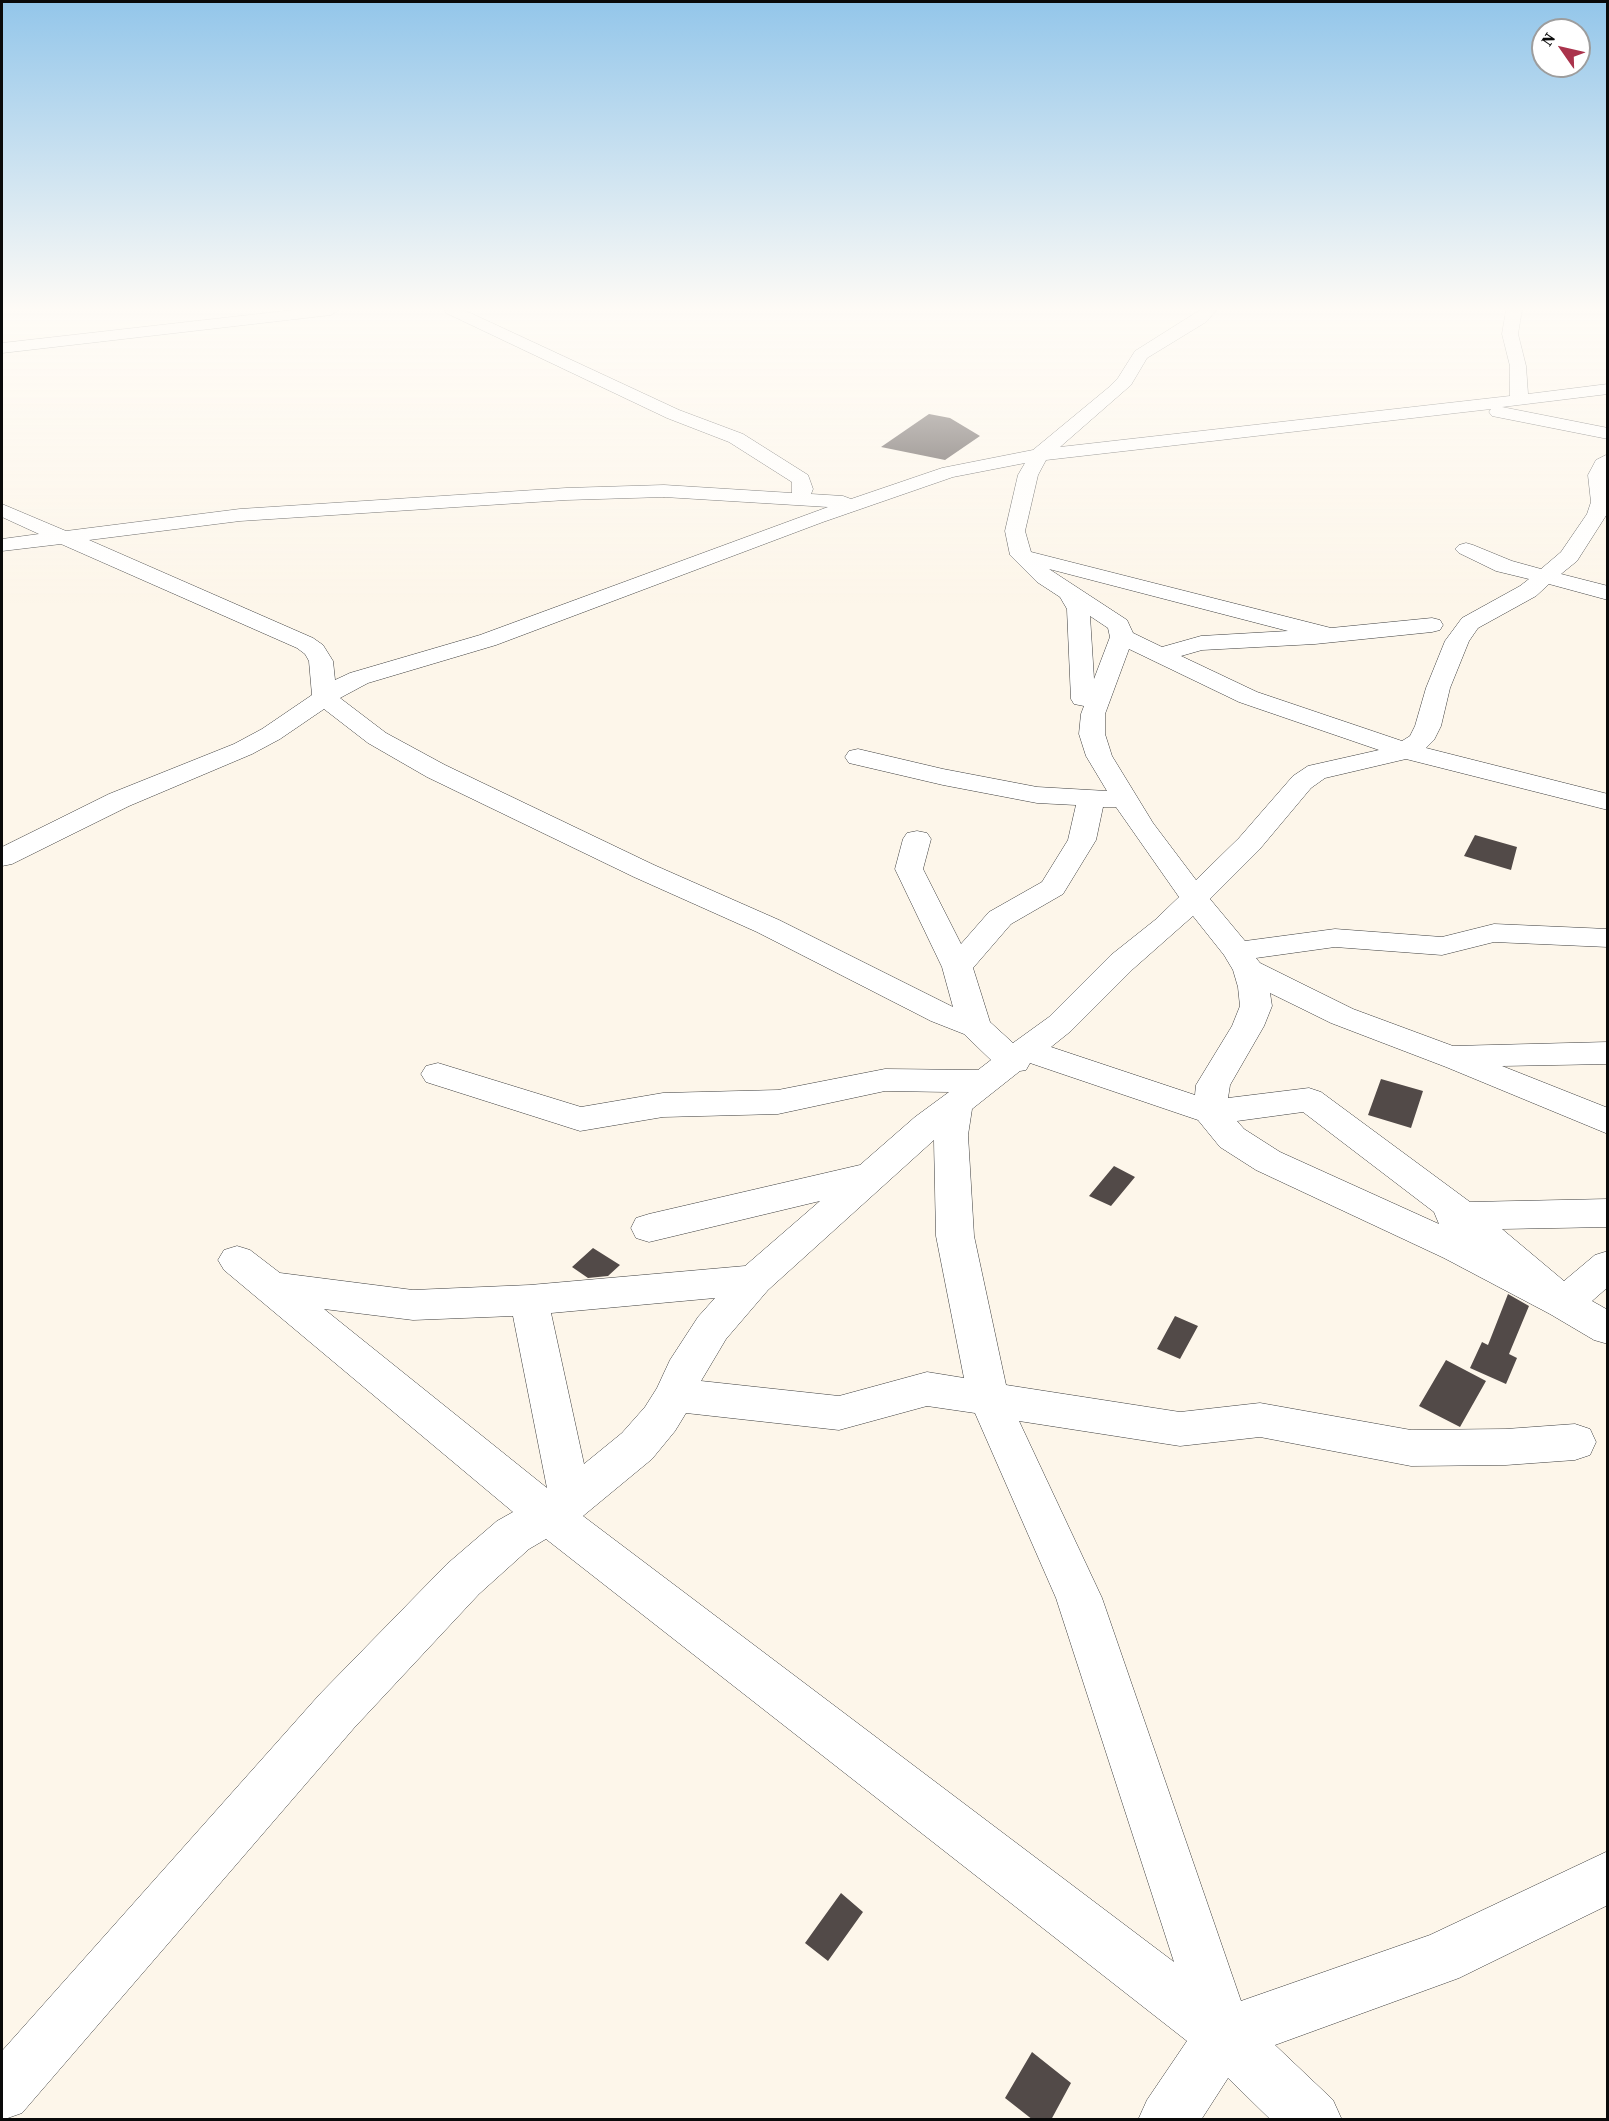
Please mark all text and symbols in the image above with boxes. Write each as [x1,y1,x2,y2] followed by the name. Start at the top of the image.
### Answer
[1531,18,1591,78] north arrow
[1535,28,1560,50] text: N

